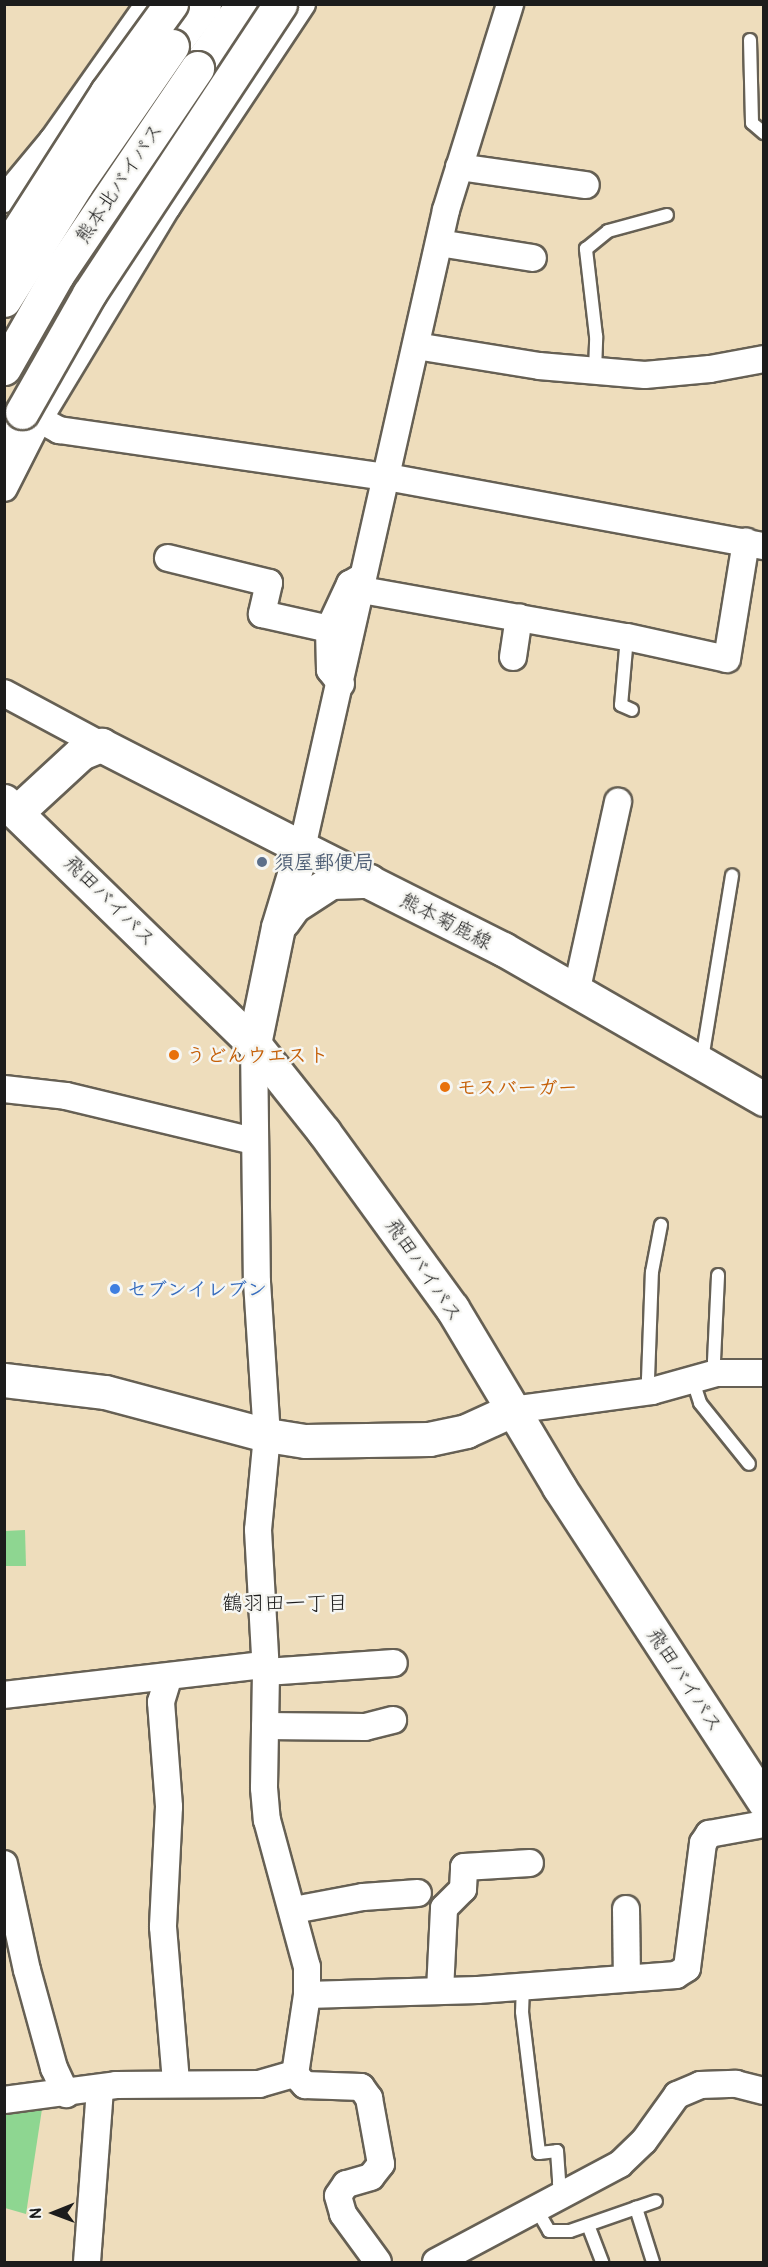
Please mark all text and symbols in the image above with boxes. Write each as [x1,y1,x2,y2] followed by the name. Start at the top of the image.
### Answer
[70,118,168,248] street label: 熊本北バイパス
[59,850,161,952] street label: 飛田バイパス
[274,850,374,874] place label: 須屋郵便局
[255,855,269,869] marker: 須屋郵便局
[396,888,496,954] street label: 熊本菊鹿線
[186,1043,326,1067] place label: うどんウエスト
[167,1048,181,1062] marker: うどんウエスト
[457,1075,577,1099] place label: モスバーガー
[438,1080,452,1094] marker: モスバーガー
[381,1214,467,1326] street label: 飛田バイパス
[127,1277,267,1301] place label: セブンイレブン
[108,1282,122,1296] marker: セブンイレブン
[222,1591,348,1617] district label: 鶴羽田一丁目
[642,1623,728,1737] street label: 飛田バイパス
[24,2183,84,2243] north arrow
[26,2208,46,2219] text: N

